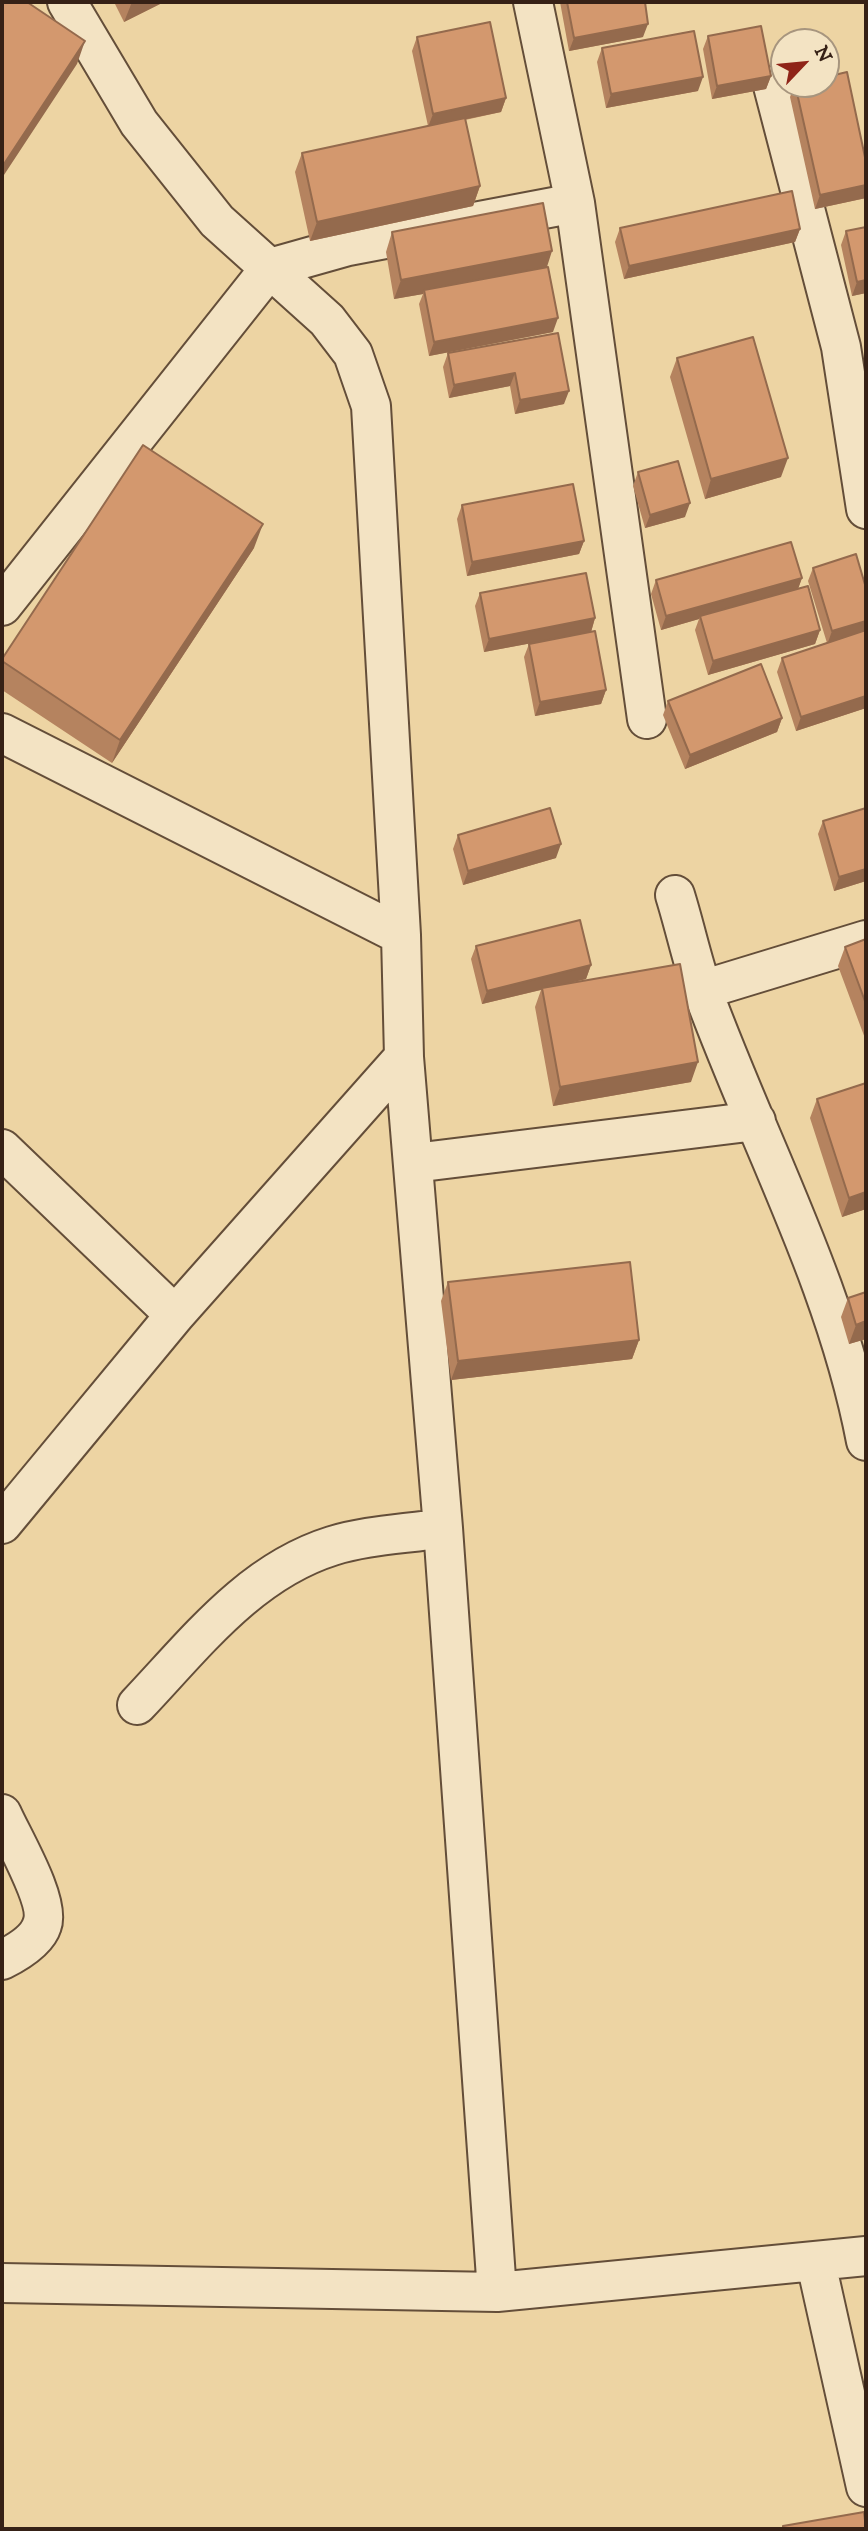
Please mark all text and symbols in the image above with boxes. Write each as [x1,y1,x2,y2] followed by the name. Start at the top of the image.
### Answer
[770,28,840,98] north arrow
[809,42,836,67] text: N

